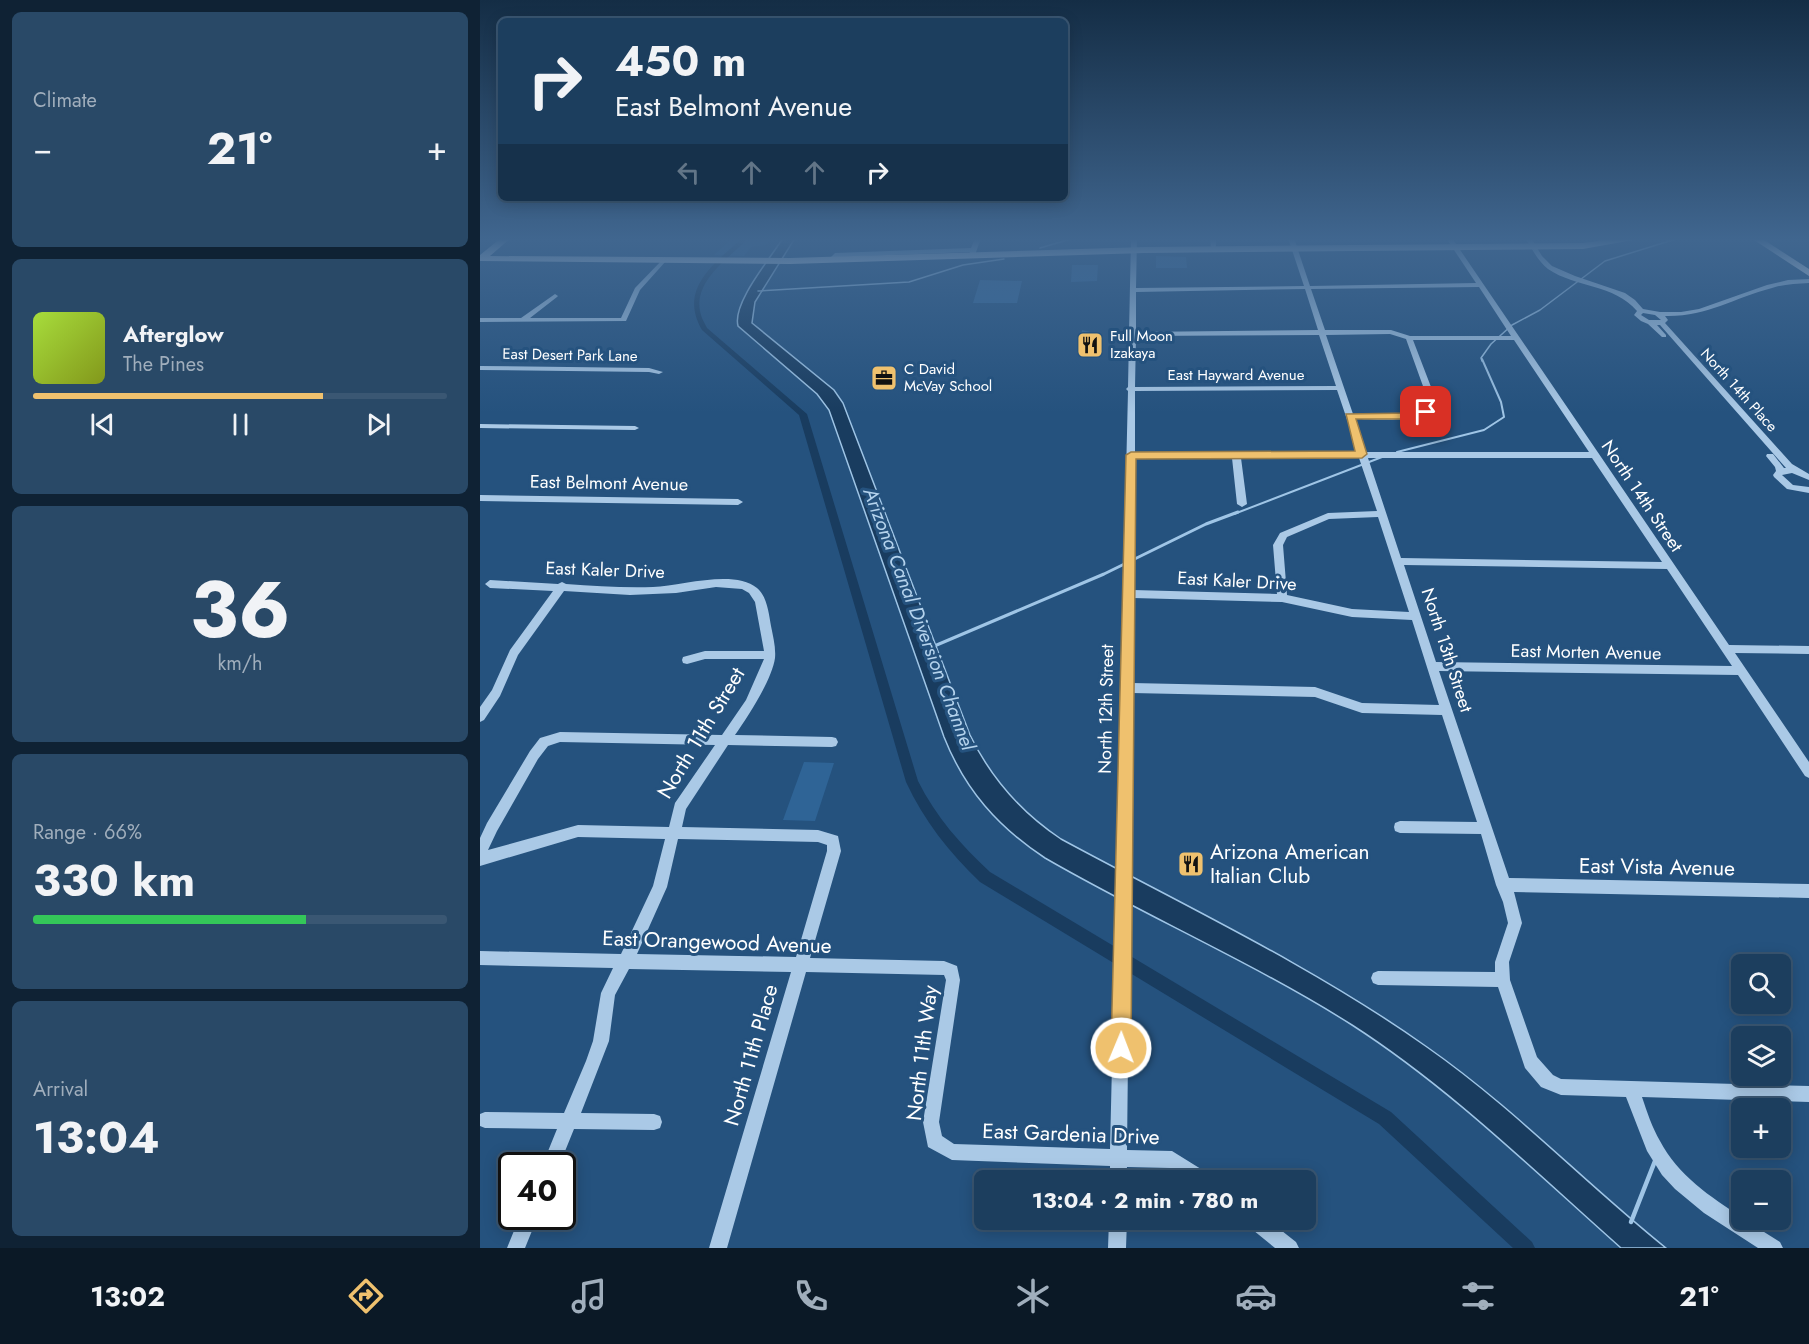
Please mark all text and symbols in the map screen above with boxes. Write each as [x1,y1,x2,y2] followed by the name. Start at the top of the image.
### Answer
[615,31,746,92] text: 450 m
[516,42,594,120] icon: right
[33,86,97,115] text: Climate
[615,87,852,126] text: East Belmont Avenue
[207,116,272,181] text: 21°
[33,125,52,172] text: −
[427,125,447,172] text: +
[672,156,705,189] icon: left
[735,156,768,189] icon: ahead
[798,156,831,189] icon: ahead
[861,156,894,189] icon: right
[123,318,224,350] text: Afterglow
[1110,325,1173,364] place label: Full Moon Izakaya
[1075,330,1105,360] restaurant icon: Full Moon Izakaya
[502,343,638,367] street label: East Desert Park Lane
[1695,343,1783,437] street label: North 14th Place
[123,350,204,379] text: The Pines
[904,358,992,397] place label: C David McVay School
[869,363,899,393] office icon: C David McVay School
[1168,364,1305,386] street label: East Hayward Avenue
[1400,386,1451,437] pin
[1409,395,1442,428] icon: arrive
[86,408,119,441] icon: previous
[224,408,257,441] icon: pause
[362,408,395,441] icon: next
[1595,435,1689,558] street label: North 14th Street
[530,469,688,497] street label: East Belmont Avenue
[855,483,983,756] water label: Arizona Canal Diversion Channel
[190,554,290,666] text: 36
[545,555,665,585] street label: East Kaler Drive
[1177,565,1297,597] street label: East Kaler Drive
[1415,585,1480,716] street label: North 13th Street
[1510,638,1662,666] street label: East Morten Avenue
[1092,643,1120,774] street label: North 12th Street
[217,649,263,678] text: km/h
[650,662,752,804] street label: North 11th Street
[33,818,142,847] text: Range · 66%
[1210,837,1370,891] place label: Arizona American Italian Club
[33,848,195,913] text: 330 km
[1176,849,1206,879] restaurant icon: Arizona American Italian Club
[1579,851,1735,883] street label: East Vista Avenue
[602,923,832,961] street label: East Orangewood Avenue
[1731,954,1791,1230] map controls
[1731,954,1791,1014] button: search
[716,981,786,1129] street label: North 11th Place
[899,983,945,1123] street label: North 11th Way
[1089,1016,1153,1080] position arrow
[1731,1026,1791,1086] button: layers
[33,1075,88,1104] text: Arrival
[1731,1098,1791,1158] button: +
[33,1105,160,1170] text: 13:04
[982,1116,1160,1152] street label: East Gardenia Drive
[498,1152,576,1230] speed limit sign: 40
[1731,1170,1791,1230] button: −
[1032,1184,1258,1216] text: 13:04 · 2 min · 780 m
[345,1275,387,1317] icon: directions
[568,1275,610,1317] icon: music
[790,1275,832,1317] icon: phone
[1012,1275,1054,1317] icon: climate
[1235,1275,1277,1317] icon: car
[1457,1275,1499,1317] icon: filters
[90,1277,165,1316] text: 13:02
[1679,1277,1719,1316] text: 21°

